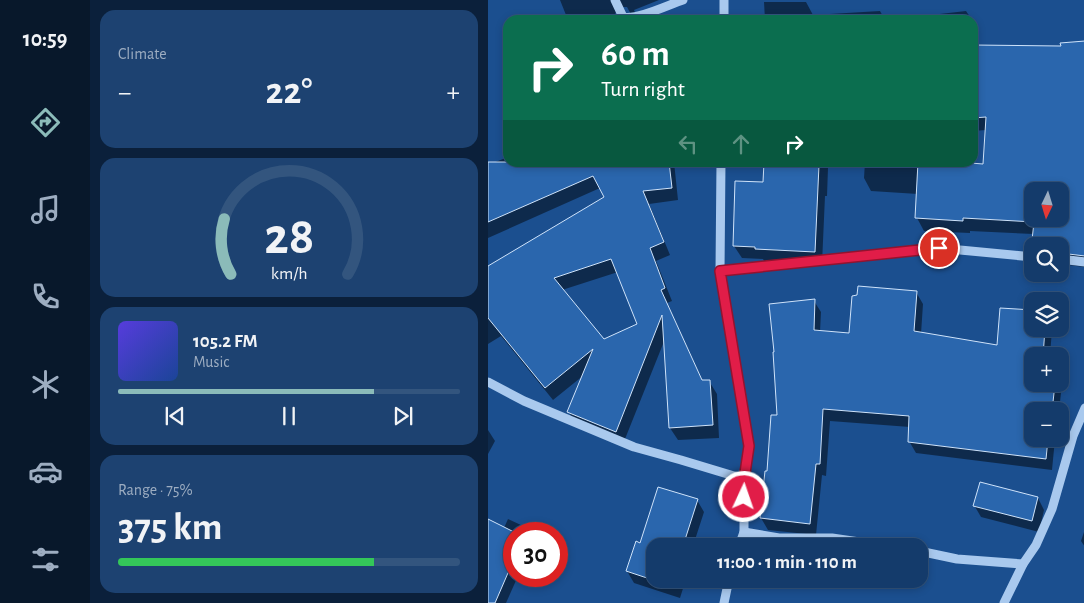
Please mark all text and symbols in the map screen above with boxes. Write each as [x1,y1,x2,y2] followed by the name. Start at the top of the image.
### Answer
[23,28,67,50] text: 10:59
[518,35,583,100] icon: right
[601,37,670,72] text: 60 m
[118,46,167,62] text: Climate
[266,73,312,111] text: 22°
[601,78,685,100] text: Turn right
[118,79,131,107] text: −
[447,79,460,107] text: +
[28,105,63,140] icon: directions
[674,130,702,158] icon: left
[727,130,755,158] icon: ahead
[780,130,808,158] icon: right
[1024,182,1069,228] north arrow
[1024,182,1069,447] map controls
[28,192,63,227] icon: music
[264,211,314,263] text: 28
[918,227,960,269] pin
[925,234,953,262] icon: arrive
[1024,237,1069,282] button: search
[271,265,307,283] text: km/h
[28,279,63,314] icon: phone
[1024,292,1069,337] button: layers
[193,332,258,351] text: 105.2 FM
[1024,347,1069,392] button: +
[193,354,229,370] text: Music
[28,367,63,402] icon: climate
[161,402,189,430] icon: previous
[275,402,303,430] icon: pause
[389,402,417,430] icon: next
[1024,402,1069,447] button: −
[28,454,63,489] icon: car
[717,470,769,522] position arrow
[118,482,193,498] text: Range · 75%
[118,509,222,547] text: 375 km
[503,522,568,587] speed limit sign: 30
[28,542,63,577] icon: filters
[717,553,857,572] text: 11:00 · 1 min · 110 m

